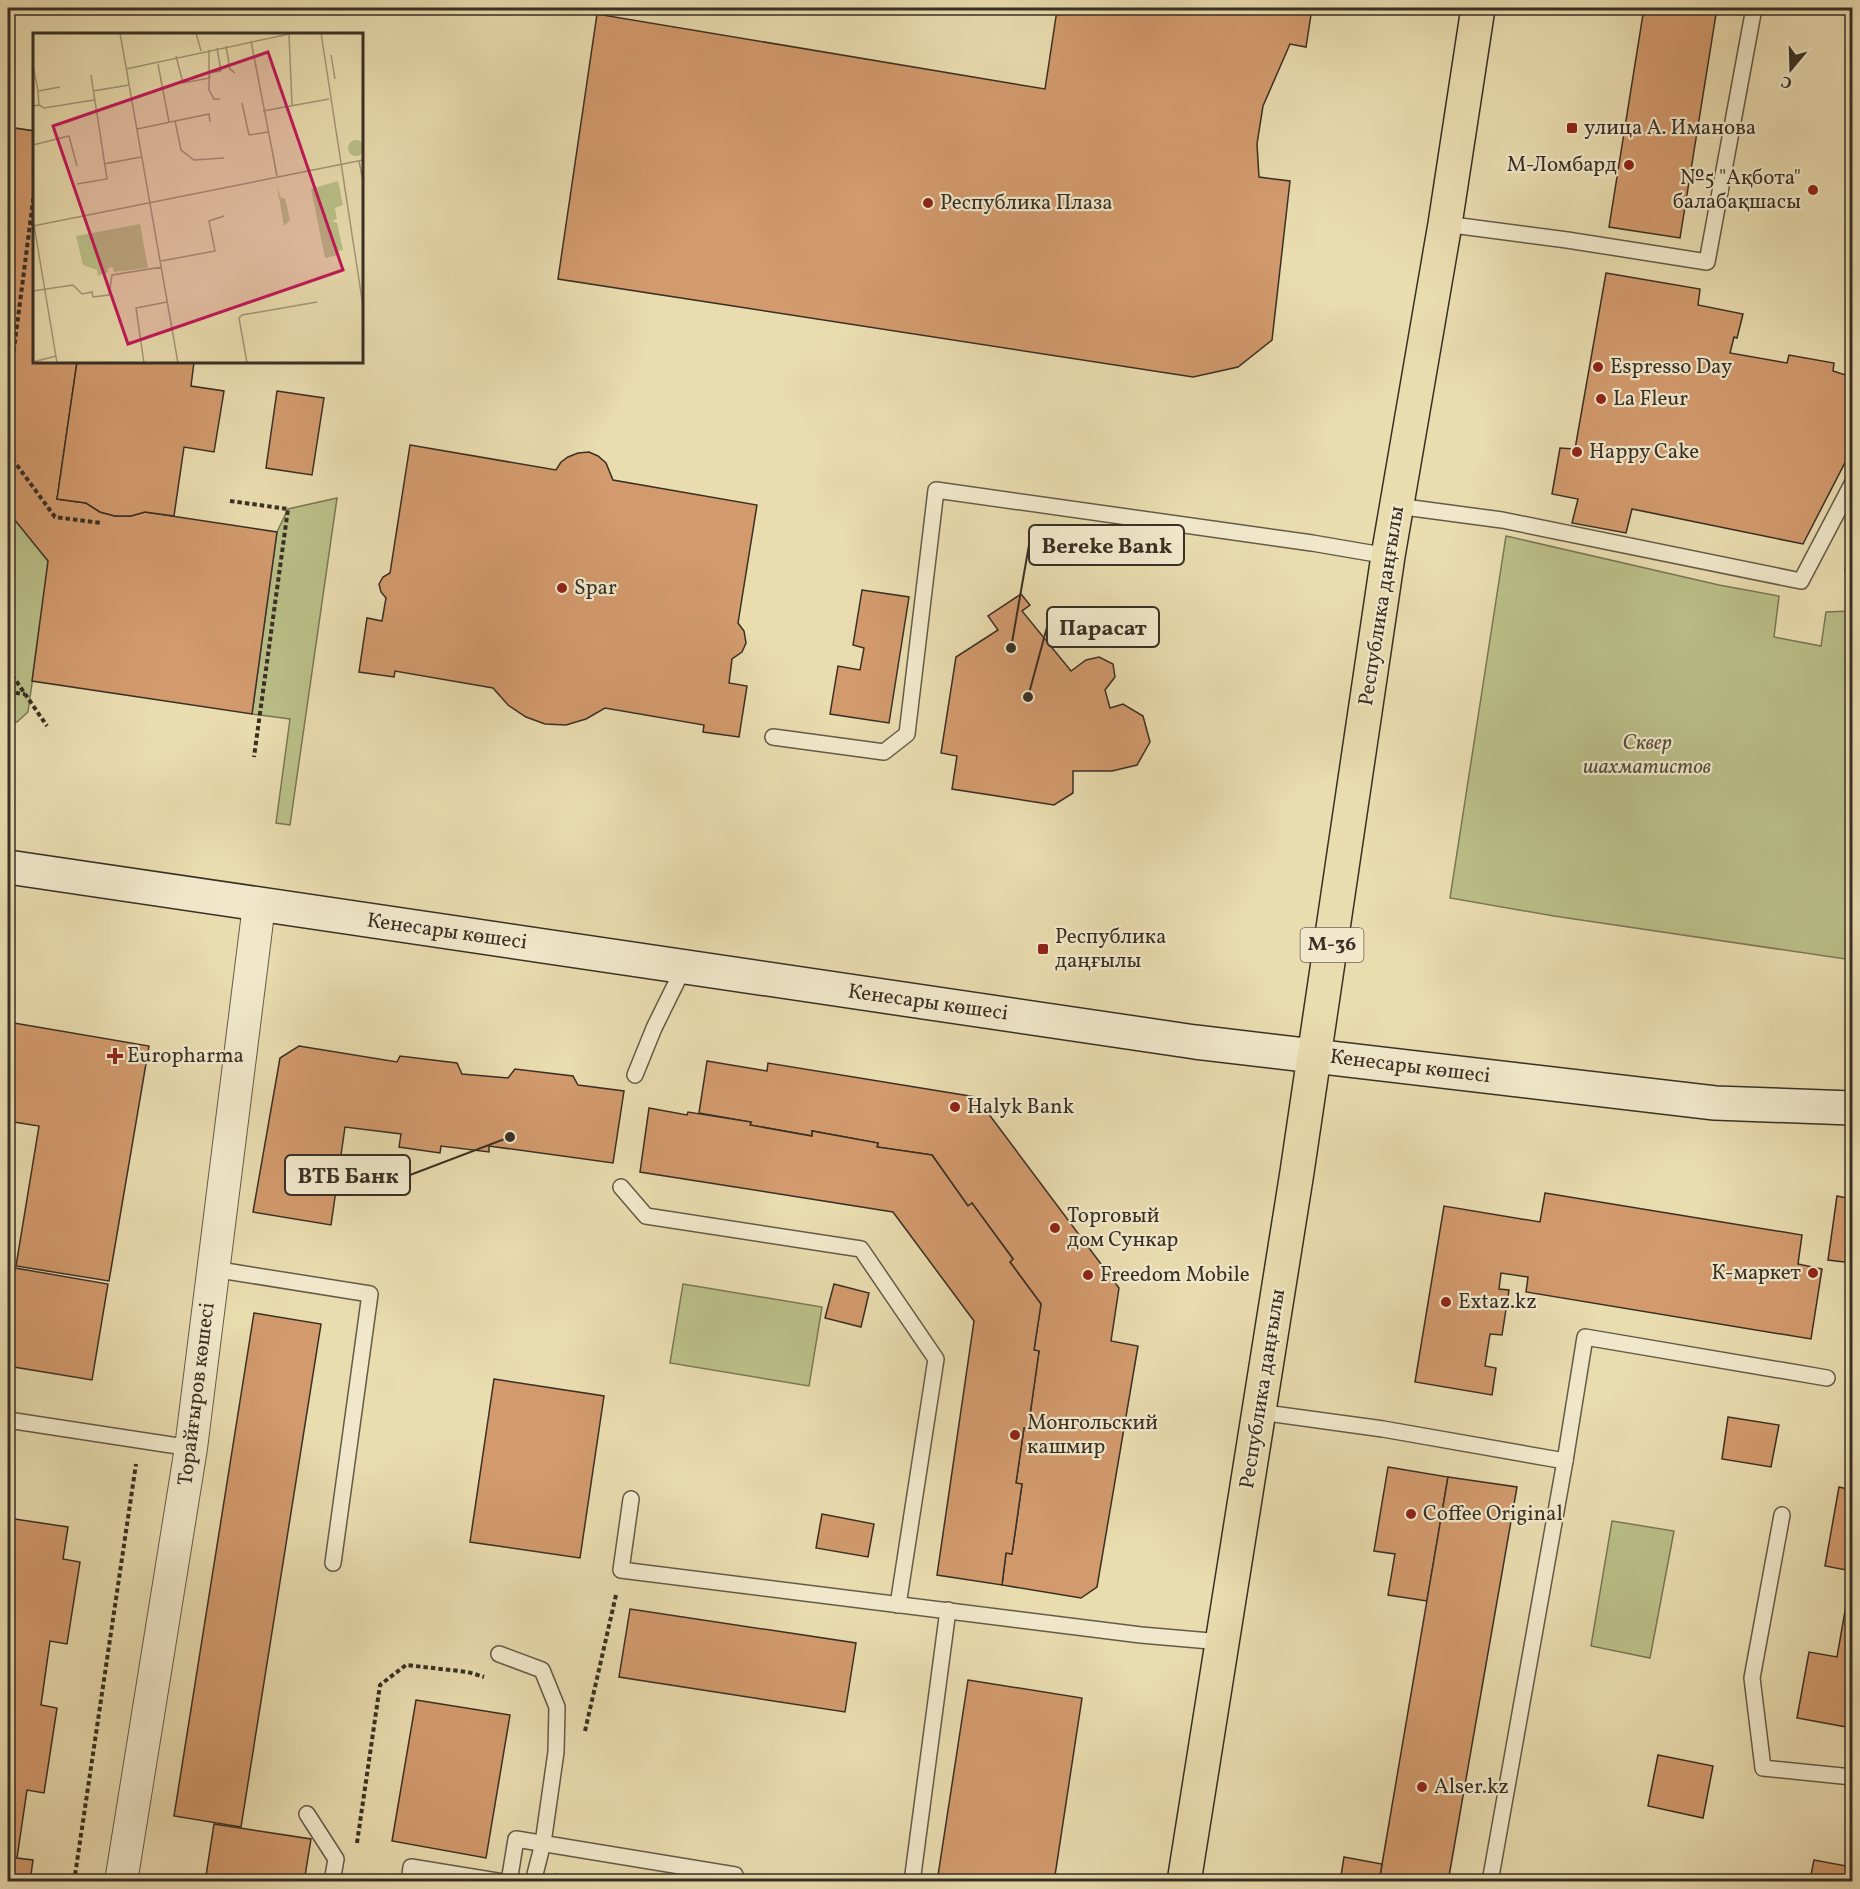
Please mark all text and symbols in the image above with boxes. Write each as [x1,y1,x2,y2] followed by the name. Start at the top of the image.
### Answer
[33,33,363,363] inset map
[1761,39,1821,99] north arrow
[1778,69,1795,93] text: С
[1584,114,1756,143] place label: улица А. Иманова
[1565,121,1579,135] marker: улица А. Иманова
[1507,151,1617,180] place label: М-Ломбард
[1622,158,1636,172] marker: М-Ломбард
[1673,164,1801,217] place label: №5 "Ақбота" балабақшасы
[1806,183,1820,197] marker: №5 "Ақбота" балабақшасы
[940,189,1113,218] place label: Республика Плаза
[921,196,935,210] marker: Республика Плаза
[1610,353,1733,382] place label: Espresso Day
[1591,360,1605,374] marker: Espresso Day
[1613,385,1688,414] place label: La Fleur
[1594,392,1608,406] marker: La Fleur
[1589,438,1699,467] place label: Happy Cake
[1570,445,1584,459] marker: Happy Cake
[1352,504,1412,708] street label: Республика даңғылы
[1029,525,1184,565] callout: Bereke Bank
[1042,532,1172,563] text: Bereke Bank
[574,574,617,603] place label: Spar
[555,581,569,595] marker: Spar
[1047,607,1159,647] callout: Парасат
[1059,614,1147,645] text: Парасат
[1583,729,1711,782] park label: Сквер шахматистов
[365,906,529,958] street label: Кенесары көшесі
[1055,923,1167,976] place label: Республика даңғылы
[1300,928,1364,962] road number: M-36
[1036,942,1050,956] marker: Республика даңғылы
[846,977,1010,1029] street label: Кенесары көшесі
[127,1042,244,1071] place label: Europharma
[1328,1043,1492,1091] street label: Кенесары көшесі
[108,1049,122,1063] marker: Europharma
[967,1093,1075,1122] place label: Halyk Bank
[948,1100,962,1114] marker: Halyk Bank
[285,1155,410,1195] callout: ВТБ Банк
[297,1162,399,1193] text: ВТБ Банк
[1067,1202,1178,1255] place label: Торговый дом Сункар
[1048,1221,1062,1235] marker: Торговый дом Сункар
[1712,1259,1801,1288] place label: К-маркет
[1100,1261,1250,1290] place label: Freedom Mobile
[1806,1266,1820,1280] marker: К-маркет
[1081,1268,1095,1282] marker: Freedom Mobile
[1233,1287,1293,1491] street label: Республика даңғылы
[1458,1288,1537,1317] place label: Extaz.kz
[1439,1295,1453,1309] marker: Extaz.kz
[171,1301,223,1487] street label: Торайғыров көшесі
[1027,1409,1158,1462] place label: Монгольский кашмир
[1008,1428,1022,1442] marker: Монгольский кашмир
[1423,1500,1563,1529] place label: Coffee Original
[1404,1507,1418,1521] marker: Coffee Original
[1434,1773,1509,1802] place label: Alser.kz
[1415,1780,1429,1794] marker: Alser.kz

